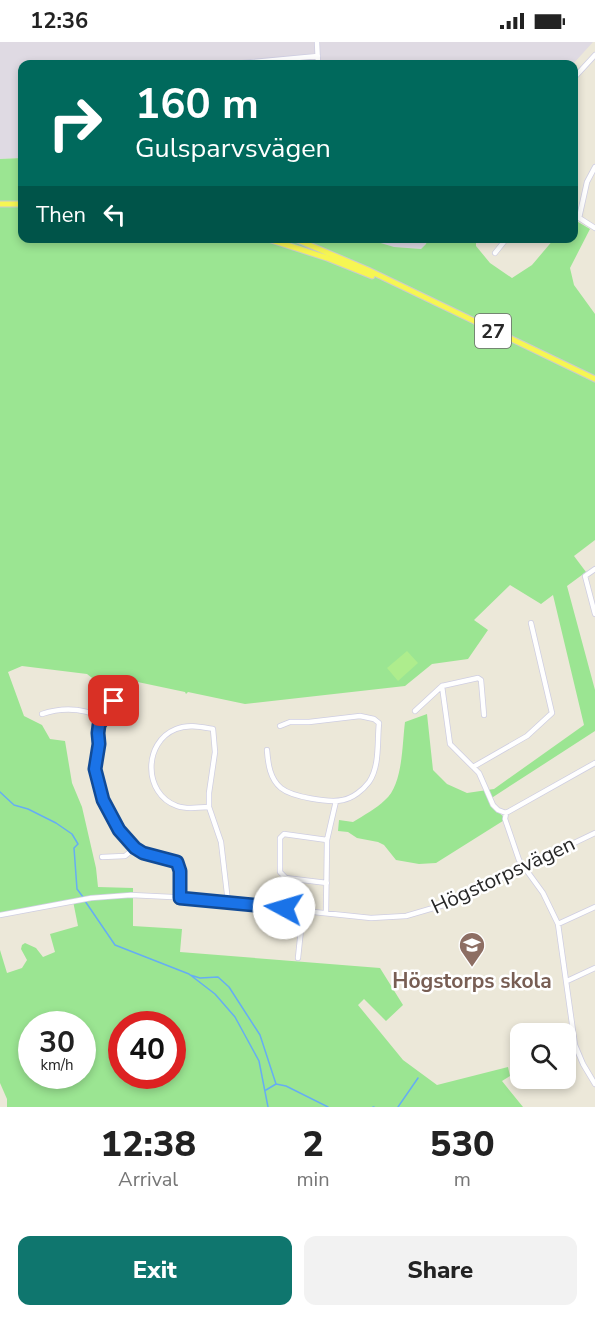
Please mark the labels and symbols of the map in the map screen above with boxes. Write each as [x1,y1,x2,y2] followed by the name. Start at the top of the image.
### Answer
[475,314,511,348] road number: 27
[88,675,139,726] pin
[427,829,579,921] street label: Högstorpsvägen
[252,876,316,940] position arrow
[457,930,487,968] school or university icon: Högstorps skola
[392,967,552,995] place label: Högstorps skola
[108,1011,186,1089] speed limit sign: 40

